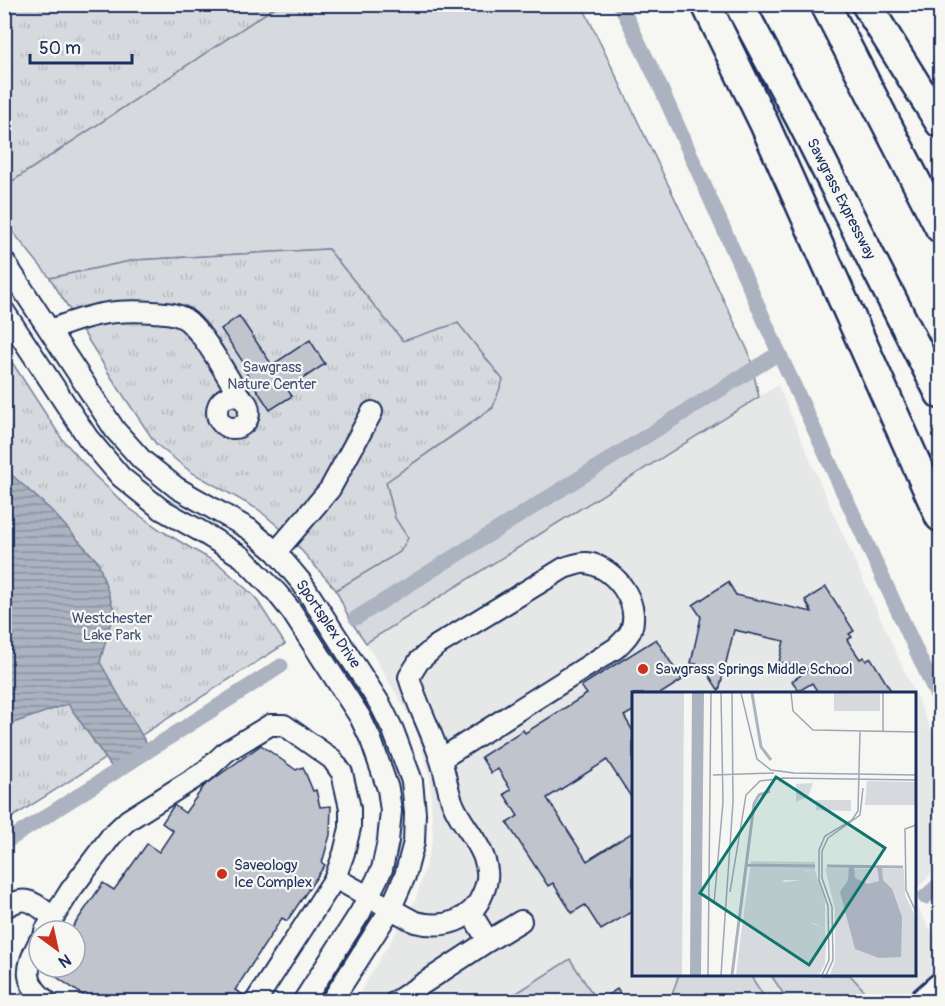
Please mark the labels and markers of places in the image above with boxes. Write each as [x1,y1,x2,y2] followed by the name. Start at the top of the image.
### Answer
[655,660,853,679] place label: Sawgrass Springs Middle School
[636,662,650,676] marker: Sawgrass Springs Middle School
[234,856,312,892] place label: Saveology Ice Complex
[215,867,229,881] marker: Saveology Ice Complex

